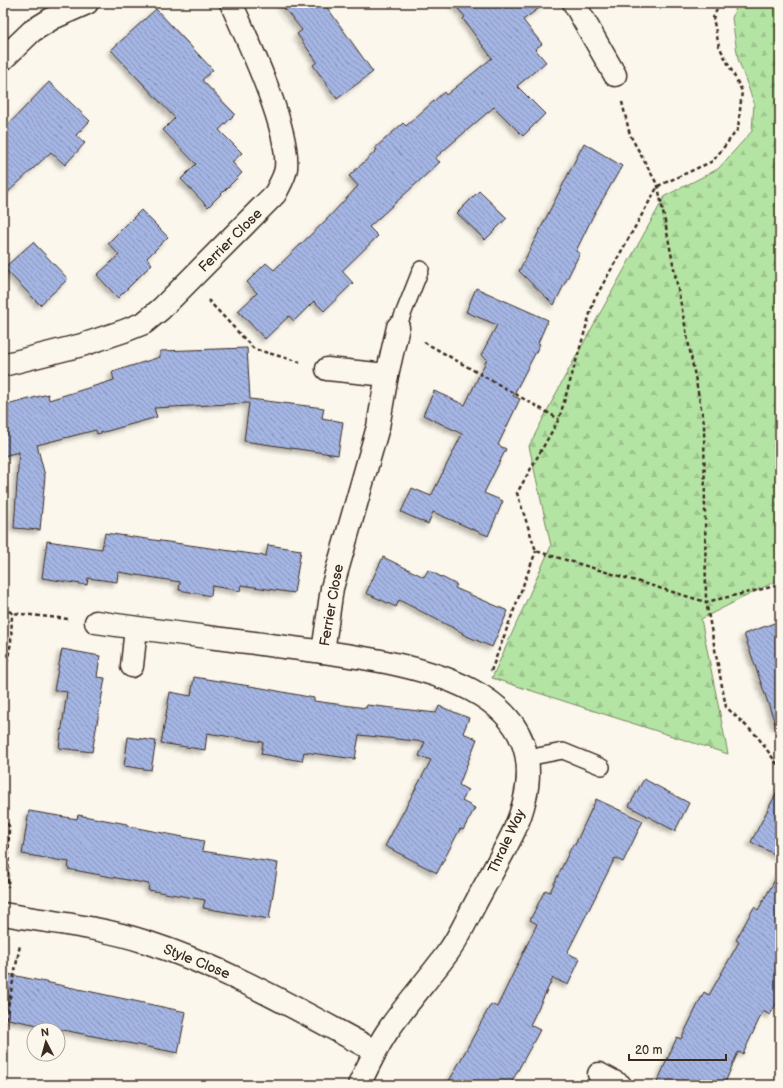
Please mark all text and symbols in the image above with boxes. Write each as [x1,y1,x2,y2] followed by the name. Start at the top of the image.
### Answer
[195,205,266,276] street label: Ferrier Close
[316,563,347,647] street label: Ferrier Close
[484,806,529,876] street label: Thrale Way
[161,940,233,983] street label: Style Close
[26,1022,66,1062] north arrow
[40,1026,50,1039] text: N
[629,1036,726,1062] scale bar
[635,1043,662,1058] text: 20 m

